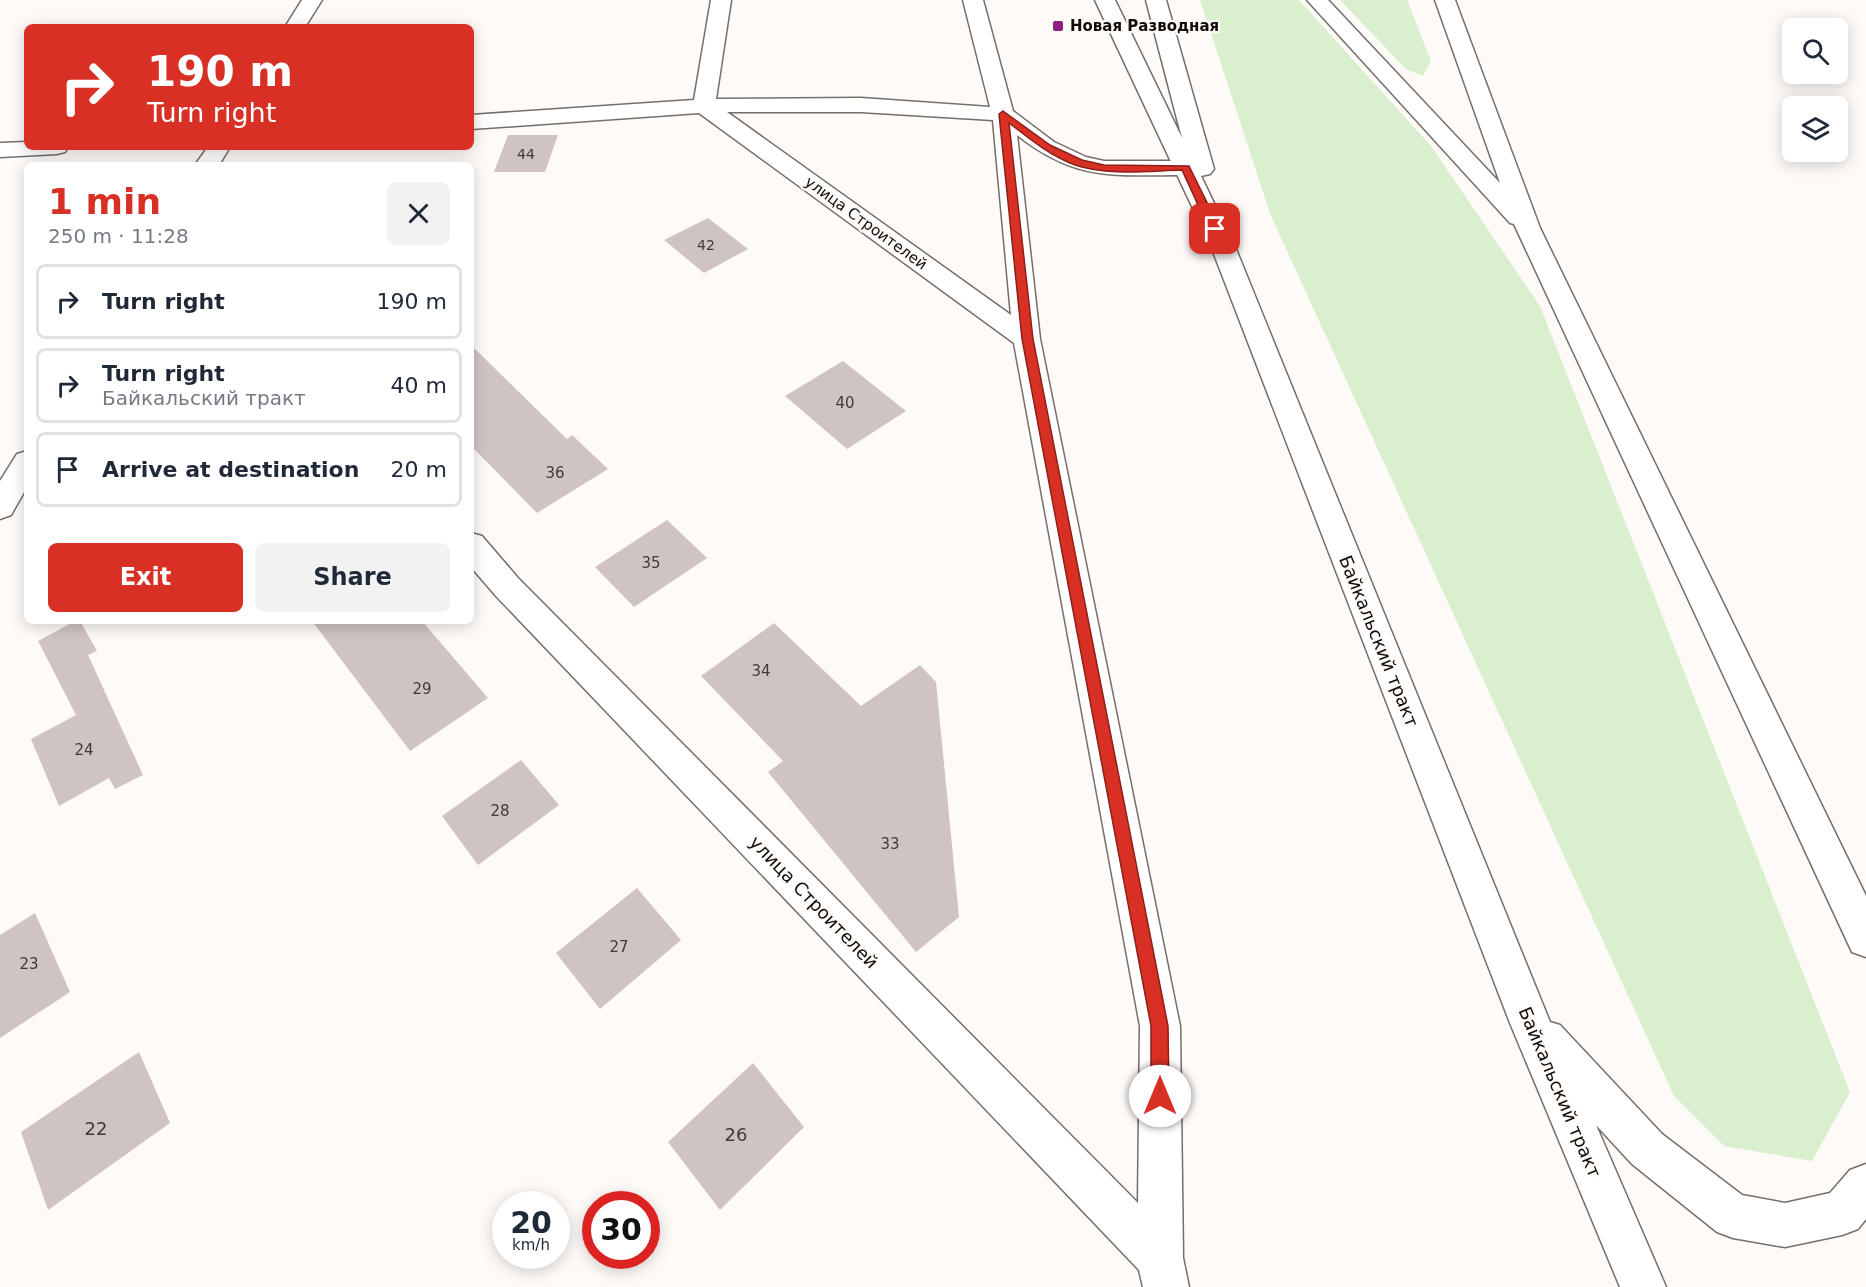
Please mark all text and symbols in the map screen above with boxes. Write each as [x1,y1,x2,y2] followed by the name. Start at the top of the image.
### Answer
[1070,17,1219,35] place label: Новая Разводная
[1782,18,1848,162] map controls
[1782,18,1848,84] button: search
[1051,19,1065,33] marker: Новая Разводная
[147,47,293,96] text: 190 m
[48,48,126,126] icon: right
[1782,96,1848,162] button: layers
[147,97,276,128] text: Turn right
[517,146,535,162] house number: 44
[801,173,931,273] street label: улица Строителей
[48,181,161,222] text: 1 min
[387,182,450,245] button: close
[1189,203,1240,254] pin
[1198,212,1231,245] icon: arrive
[48,224,189,248] text: 250 m · 11:28
[697,237,715,253] house number: 42
[51,285,84,318] icon: right
[102,289,225,314] text: Turn right
[377,289,447,314] text: 190 m
[102,361,225,386] text: Turn right
[51,369,84,402] icon: right
[391,373,447,398] text: 40 m
[102,386,306,410] text: Байкальский тракт
[835,394,855,412] house number: 40
[51,453,84,486] icon: arrive
[102,457,359,482] text: Arrive at destination
[391,457,447,482] text: 20 m
[545,464,565,482] house number: 36
[48,543,243,612] button: Exit
[255,543,450,612] button: Share
[1335,552,1423,730] street label: Байкальский тракт
[641,554,661,572] house number: 35
[751,662,771,680] house number: 34
[412,680,432,698] house number: 29
[74,741,94,759] house number: 24
[490,802,510,820] house number: 28
[745,831,883,973] street label: улица Строителей
[880,835,900,853] house number: 33
[609,938,629,956] house number: 27
[19,955,39,973] house number: 23
[1515,1004,1605,1180] street label: Байкальский тракт
[1128,1064,1192,1128] position arrow
[85,1118,107,1139] house number: 22
[725,1124,747,1145] house number: 26
[582,1191,660,1269] speed limit sign: 30
[510,1205,552,1240] text: 20
[512,1236,550,1254] text: km/h

